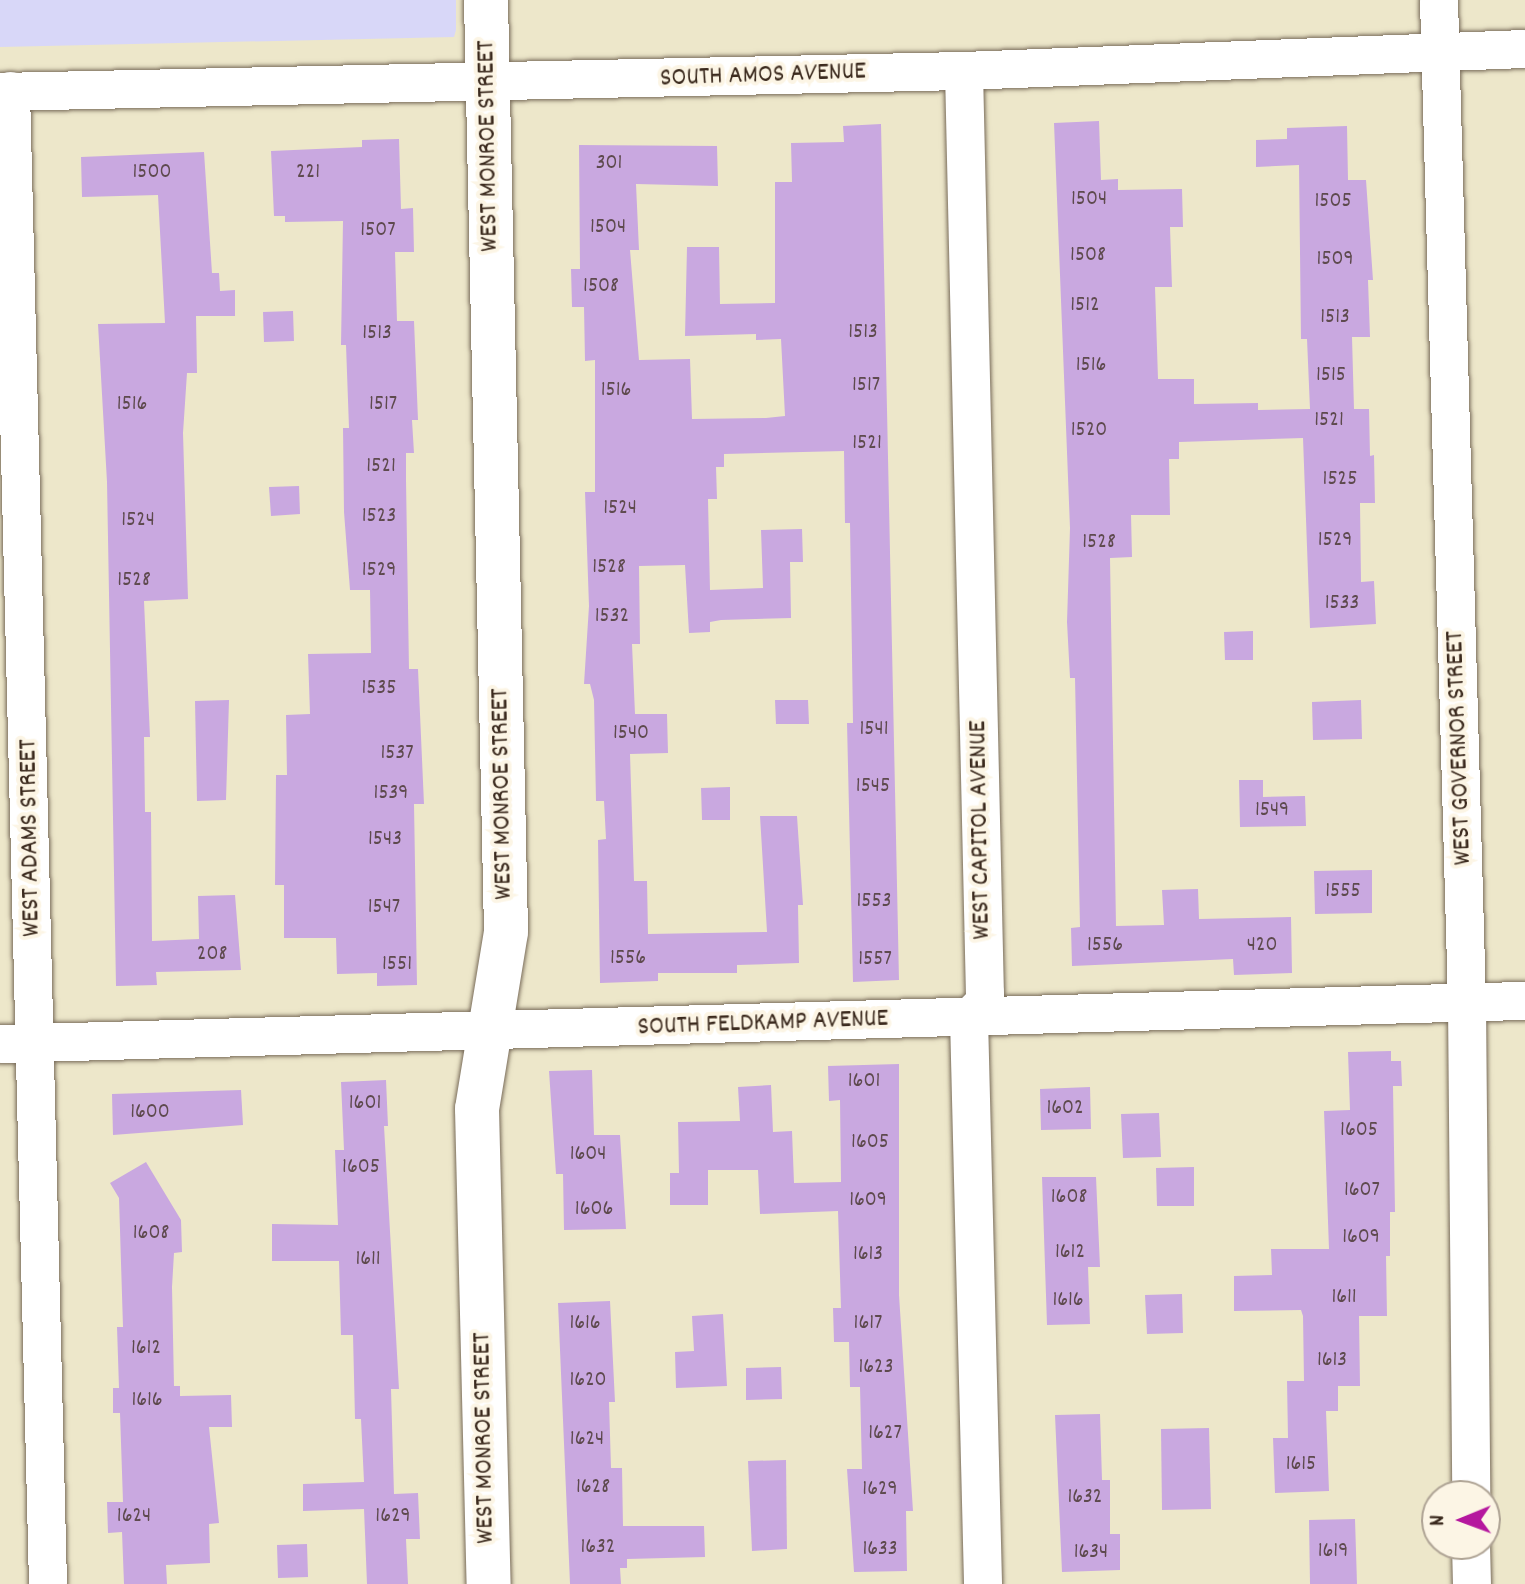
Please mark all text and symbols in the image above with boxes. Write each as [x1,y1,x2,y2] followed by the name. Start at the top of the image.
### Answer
[472,40,506,252] street label: WEST MONROE STREET
[659,57,867,95] street label: SOUTH AMOS AVENUE
[596,151,622,177] house number: 301
[133,160,171,186] house number: 1500
[296,160,320,186] house number: 221
[1071,187,1107,213] house number: 1504
[1314,189,1352,215] house number: 1505
[590,215,626,241] house number: 1504
[360,218,396,244] house number: 1507
[1070,243,1106,269] house number: 1508
[1316,247,1354,273] house number: 1509
[583,274,619,300] house number: 1508
[1070,293,1100,319] house number: 1512
[1320,305,1350,331] house number: 1513
[848,320,878,346] house number: 1513
[362,321,392,347] house number: 1513
[1076,353,1106,379] house number: 1516
[1316,363,1346,389] house number: 1515
[852,373,880,399] house number: 1517
[601,378,631,404] house number: 1516
[117,392,147,418] house number: 1516
[369,392,397,418] house number: 1517
[1314,408,1344,434] house number: 1521
[1071,418,1107,444] house number: 1520
[852,431,882,457] house number: 1521
[366,454,396,480] house number: 1521
[1323,467,1357,493] house number: 1525
[603,496,637,522] house number: 1524
[362,504,396,530] house number: 1523
[121,508,155,534] house number: 1524
[1318,528,1352,554] house number: 1529
[1082,530,1116,556] house number: 1528
[592,555,626,581] house number: 1528
[362,558,396,584] house number: 1529
[117,568,151,594] house number: 1528
[1325,591,1359,617] house number: 1533
[595,604,629,630] house number: 1532
[1440,630,1480,866] street label: WEST GOVERNOR STREET
[362,676,396,702] house number: 1535
[486,688,520,900] street label: WEST MONROE STREET
[860,717,888,743] house number: 1541
[963,720,999,940] street label: WEST CAPITOL AVENUE
[613,721,649,747] house number: 1540
[14,739,48,937] street label: WEST ADAMS STREET
[380,741,414,767] house number: 1537
[856,774,890,800] house number: 1545
[374,781,408,807] house number: 1539
[1255,798,1289,824] house number: 1549
[368,827,402,853] house number: 1543
[1325,879,1361,905] house number: 1555
[857,889,891,915] house number: 1553
[368,895,400,921] house number: 1547
[1087,933,1123,959] house number: 1556
[1247,933,1277,959] house number: 420
[197,942,227,968] house number: 208
[610,946,646,972] house number: 1556
[858,947,892,973] house number: 1557
[382,952,412,978] house number: 1551
[637,1004,889,1044] street label: SOUTH FELDKAMP AVENUE
[848,1069,880,1095] house number: 1601
[349,1091,381,1117] house number: 1601
[1046,1096,1084,1122] house number: 1602
[130,1100,170,1126] house number: 1600
[1340,1118,1378,1144] house number: 1605
[851,1130,889,1156] house number: 1605
[570,1142,606,1168] house number: 1604
[342,1155,380,1181] house number: 1605
[1344,1178,1380,1204] house number: 1607
[1051,1185,1087,1211] house number: 1608
[849,1188,887,1214] house number: 1609
[575,1197,613,1223] house number: 1606
[133,1221,169,1247] house number: 1608
[1342,1225,1380,1251] house number: 1609
[1055,1240,1085,1266] house number: 1612
[853,1242,883,1268] house number: 1613
[355,1247,381,1273] house number: 1611
[1331,1285,1357,1311] house number: 1611
[1052,1288,1084,1314] house number: 1616
[569,1311,601,1337] house number: 1616
[854,1311,882,1337] house number: 1617
[468,1332,502,1544] street label: WEST MONROE STREET
[131,1336,161,1362] house number: 1612
[1317,1348,1347,1374] house number: 1613
[859,1355,893,1381] house number: 1623
[569,1368,607,1394] house number: 1620
[131,1388,163,1414] house number: 1616
[868,1421,902,1447] house number: 1627
[570,1427,604,1453] house number: 1624
[1286,1452,1316,1478] house number: 1615
[576,1475,610,1501] house number: 1628
[862,1477,898,1503] house number: 1629
[1421,1480,1501,1560] north arrow
[1068,1485,1102,1511] house number: 1632
[117,1504,151,1530] house number: 1624
[375,1504,411,1530] house number: 1629
[1423,1515,1454,1526] text: N
[581,1535,615,1561] house number: 1632
[862,1537,898,1563] house number: 1633
[1318,1539,1348,1565] house number: 1619
[1074,1540,1108,1566] house number: 1634

